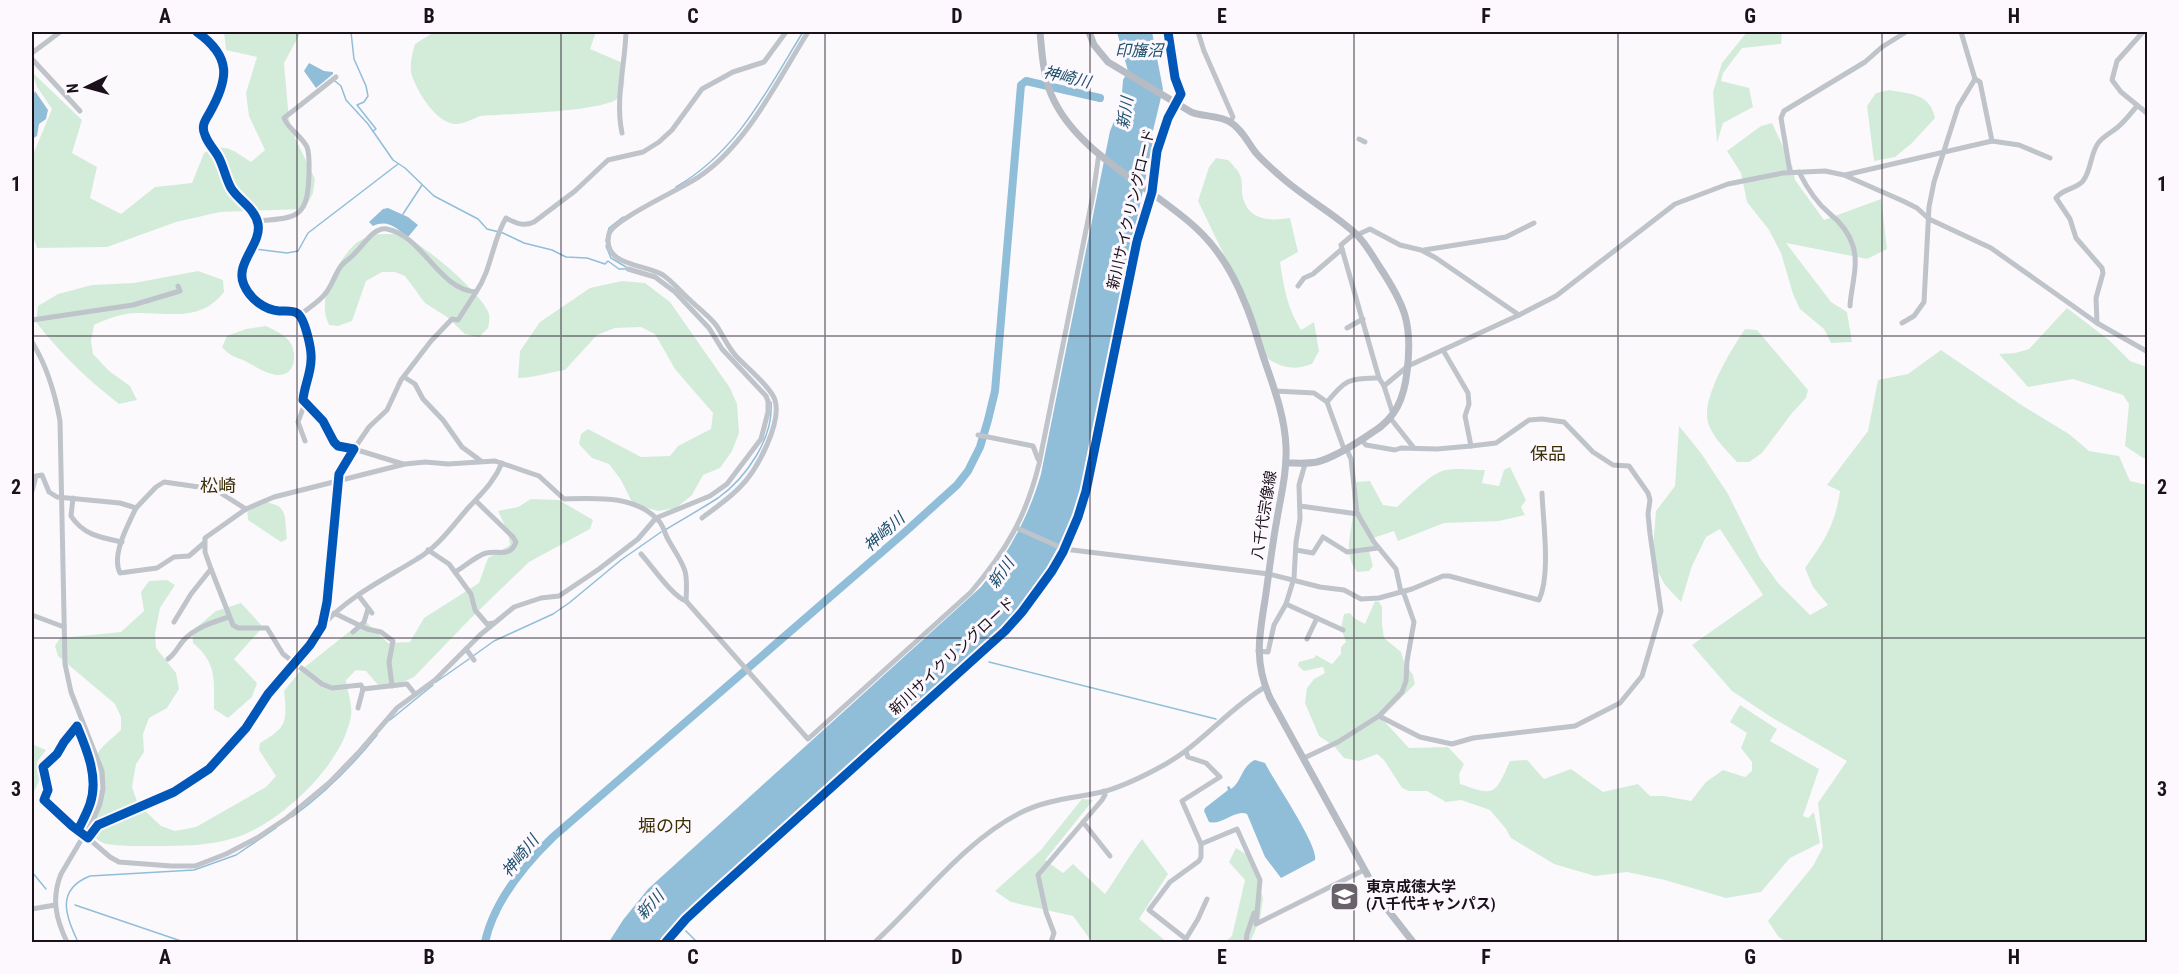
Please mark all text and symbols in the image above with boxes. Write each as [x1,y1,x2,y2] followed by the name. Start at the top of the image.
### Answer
[159,4,171,28] text: A
[423,4,435,28] text: B
[687,4,699,28] text: C
[951,4,963,28] text: D
[1217,4,1227,28] text: E
[1481,4,1491,28] text: F
[1744,4,1756,28] text: G
[2008,4,2020,28] text: H
[1115,41,1165,60] water label: 印旛沼
[57,57,117,117] north arrow
[1041,62,1094,92] water label: 神崎川
[63,83,82,94] text: N
[1113,94,1137,130] water label: 新川
[1104,127,1158,291] street label: 新川サイクリングロード
[11,172,21,196] text: 1
[2157,172,2167,196] text: 1
[1530,443,1566,464] district label: 保品
[1248,469,1280,561] street label: 八千代宗像線
[11,475,21,499] text: 2
[200,475,236,496] district label: 松崎
[2157,475,2167,499] text: 2
[860,508,910,555] water label: 神崎川
[984,553,1019,592] water label: 新川
[886,593,1018,719] street label: 新川サイクリングロード
[11,777,21,801] text: 3
[2157,777,2167,801] text: 3
[638,815,692,836] district label: 堀の内
[498,830,544,881] water label: 神崎川
[1366,878,1496,913] place label: 東京成徳大学 (八千代キャンパス)
[1329,880,1361,912] school or university icon: 東京成徳大学 (八千代キャンパス)
[632,885,669,923] water label: 新川
[159,945,171,969] text: A
[423,945,435,969] text: B
[687,945,699,969] text: C
[951,945,963,969] text: D
[1217,945,1227,969] text: E
[1481,945,1491,969] text: F
[1744,945,1756,969] text: G
[2008,945,2020,969] text: H

